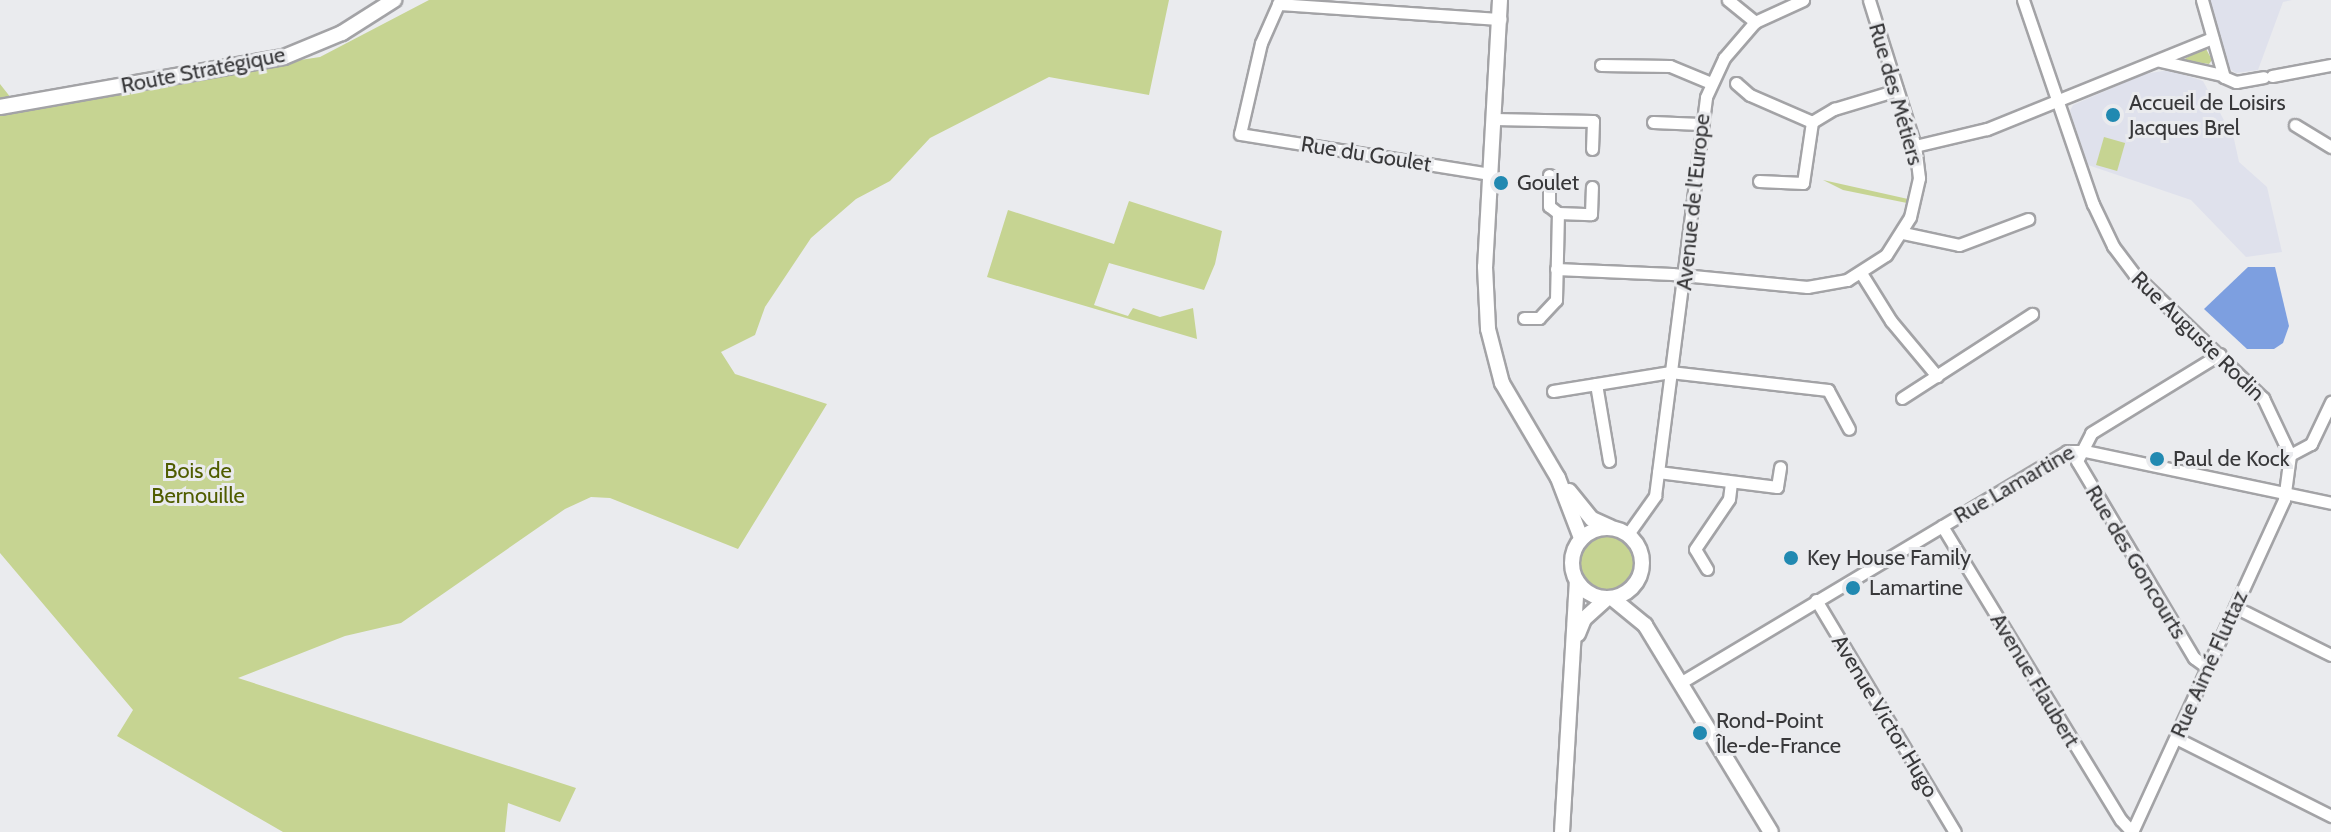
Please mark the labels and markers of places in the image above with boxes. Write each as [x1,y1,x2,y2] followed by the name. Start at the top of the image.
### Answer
[2129,89,2286,140] place label: Accueil de Loisirs Jacques Brel
[2104,106,2122,124] marker: Accueil de Loisirs Jacques Brel
[1517,170,1579,196] place label: Goulet
[1492,174,1510,192] marker: Goulet
[2173,446,2290,472] place label: Paul de Kock
[2148,450,2166,468] marker: Paul de Kock
[1807,545,1971,571] place label: Key House Family
[1782,549,1800,567] marker: Key House Family
[1869,575,1963,601] place label: Lamartine
[1844,579,1862,597] marker: Lamartine
[1716,707,1841,758] place label: Rond-Point Île-de-France
[1691,724,1709,742] marker: Rond-Point Île-de-France

